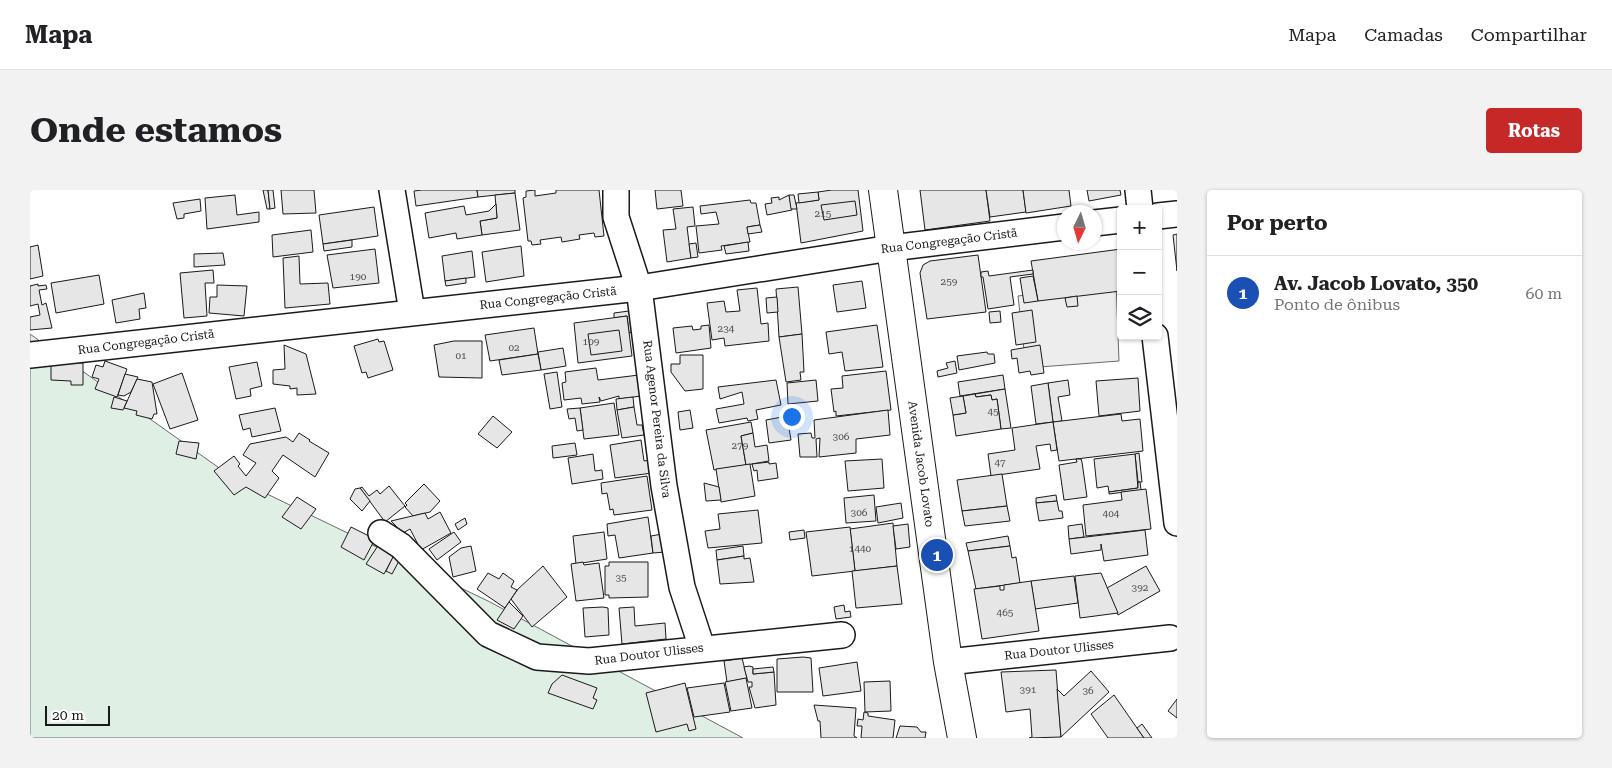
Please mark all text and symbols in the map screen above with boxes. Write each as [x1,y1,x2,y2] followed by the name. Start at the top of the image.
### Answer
[25,21,92,49] text: Mapa
[1288,24,1336,45] text: Mapa
[1364,24,1443,45] text: Camadas
[1471,24,1587,45] text: Compartilhar
[1486,108,1582,153] button: Rotas
[30,110,282,151] text: Onde estamos
[1057,205,1102,250] north arrow
[1117,205,1162,340] map controls
[1117,205,1162,250] button: +
[815,208,832,219] house number: 215
[1227,211,1328,235] text: Por perto
[880,226,1019,256] street label: Rua Congregação Cristã
[1117,250,1162,295] button: −
[350,271,367,282] house number: 190
[1274,272,1478,295] text: Av. Jacob Lovato, 350
[941,276,958,287] house number: 259
[479,284,618,312] street label: Rua Congregação Cristã
[1239,284,1247,303] text: 1
[1525,284,1562,303] text: 60 m
[1117,295,1162,340] button: layers
[1274,295,1400,314] text: Ponto de ônibus
[718,323,735,334] house number: 234
[77,327,216,357] street label: Rua Congregação Cristã
[583,336,600,347] house number: 109
[640,339,674,499] street label: Rua Agenor Pereira da Silva
[508,342,520,353] house number: 02
[455,350,467,361] house number: 01
[905,400,937,528] street label: Avenida Jacob Lovato
[779,404,805,430] your location
[987,406,999,417] house number: 45
[833,431,850,442] house number: 306
[732,440,749,451] house number: 279
[994,457,1006,468] house number: 47
[851,507,868,518] house number: 306
[1103,508,1120,519] house number: 404
[921,536,953,574] pin: 1
[849,543,872,554] house number: 1440
[615,572,627,583] house number: 35
[1132,582,1149,593] house number: 392
[997,607,1014,618] house number: 465
[1004,637,1115,663] street label: Rua Doutor Ulisses
[594,640,705,668] street label: Rua Doutor Ulisses
[1020,684,1037,695] house number: 391
[1082,685,1094,696] house number: 36
[45,703,110,726] scale bar
[52,707,84,723] text: 20 m

